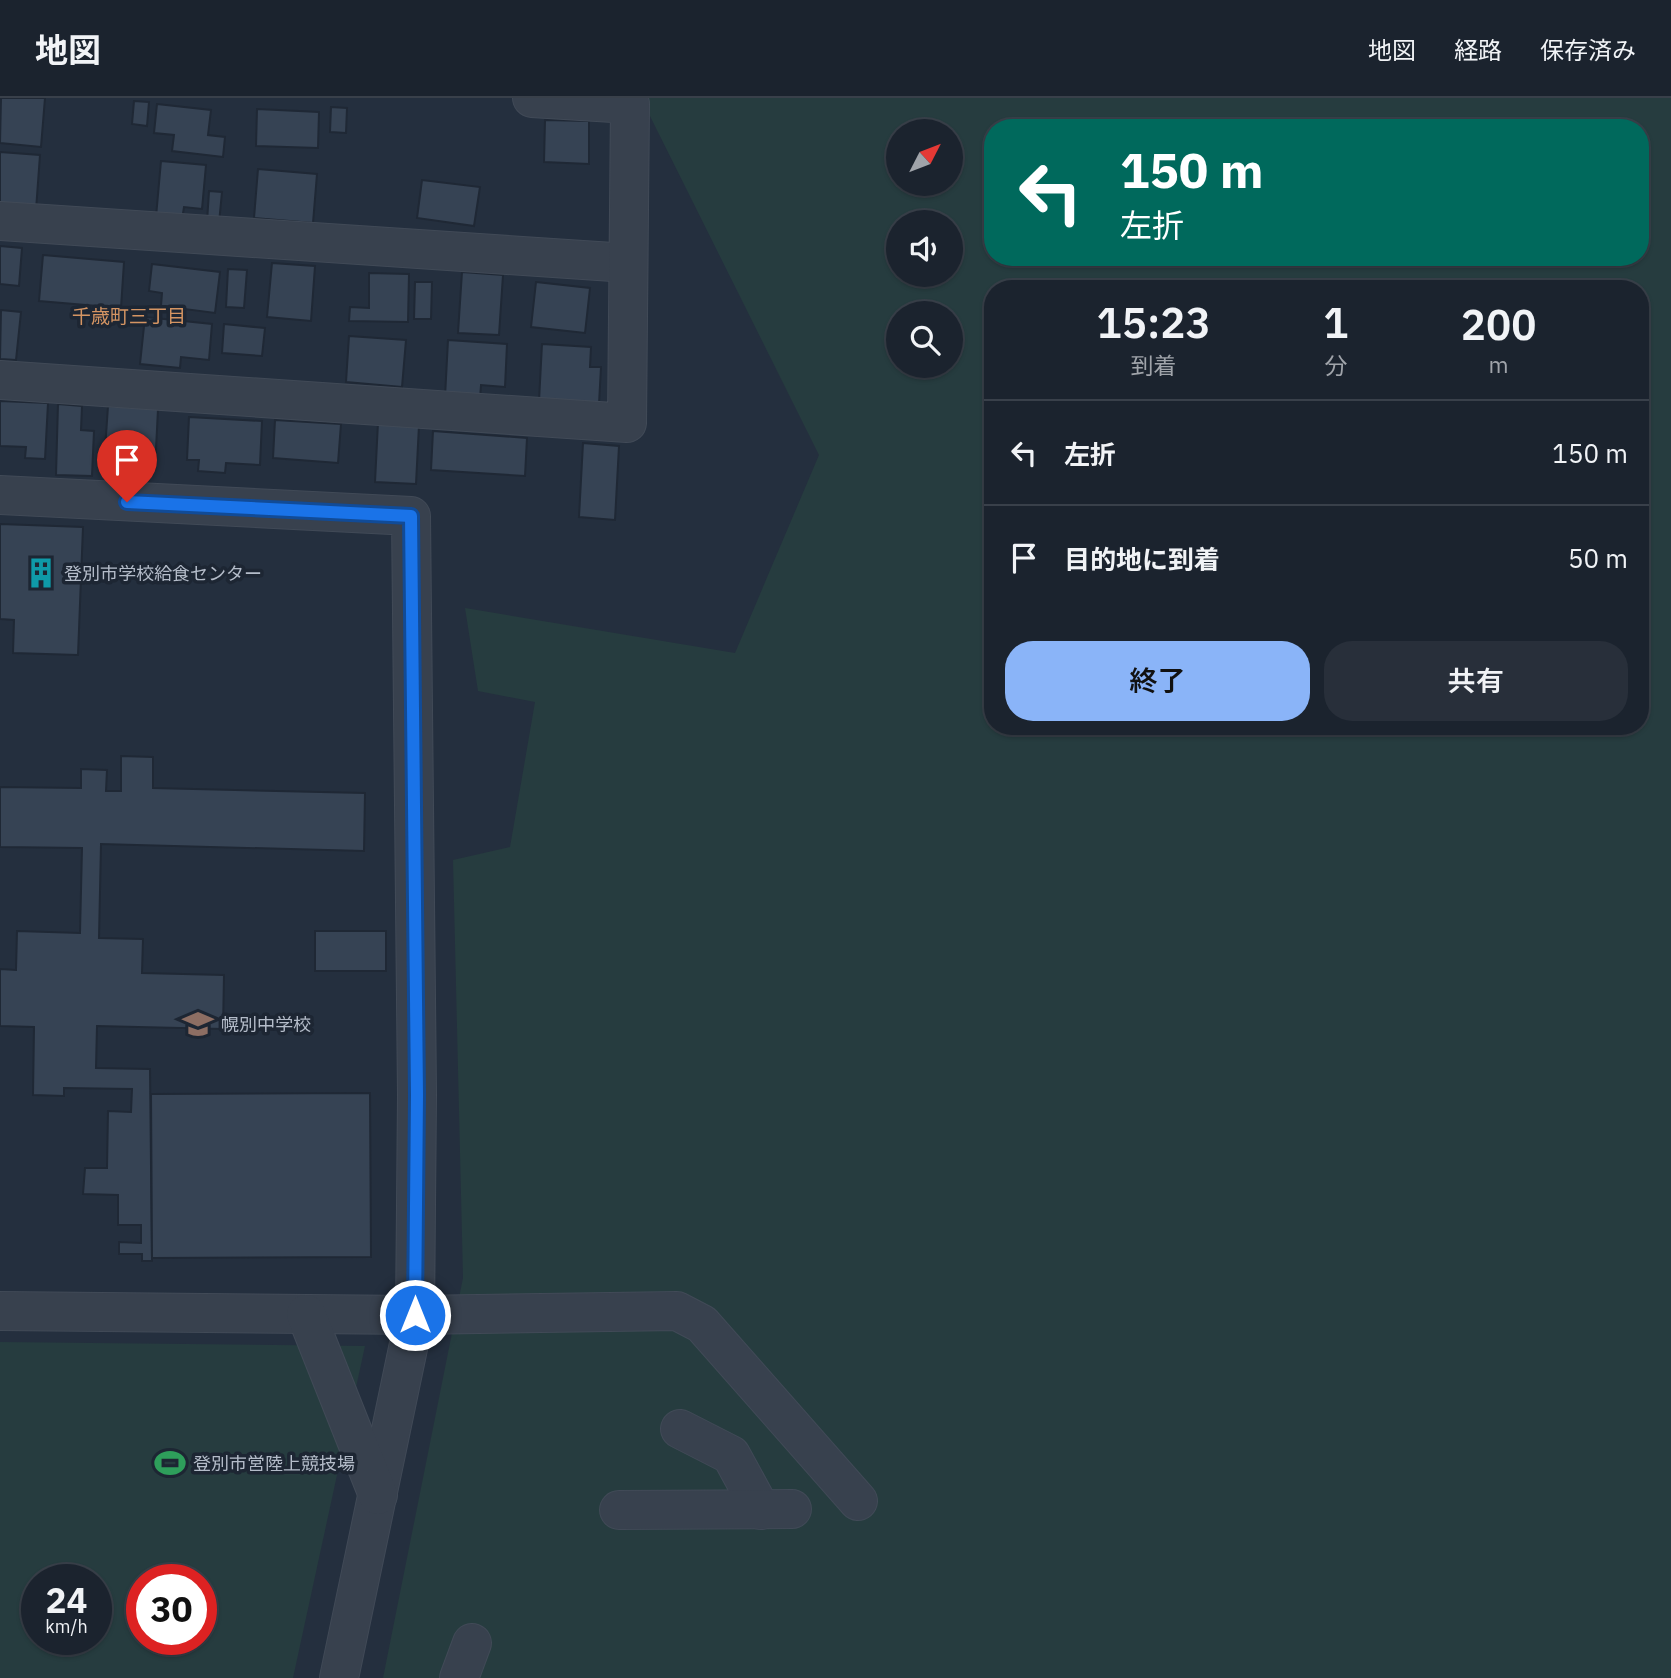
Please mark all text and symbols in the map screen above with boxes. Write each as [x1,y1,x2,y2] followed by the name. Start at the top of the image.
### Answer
[35,28,101,71] text: 地図
[1368,34,1416,66] text: 地図
[1454,34,1502,66] text: 経路
[1540,34,1636,66] text: 保存済み
[886,119,962,196] north arrow
[886,119,963,378] map controls
[1120,138,1264,201] text: 150 m
[1005,147,1096,238] icon: left
[1120,204,1184,246] text: 左折
[886,210,963,287] button: sound
[1096,295,1211,350] text: 15:23
[1323,295,1348,350] text: 1
[1461,297,1536,352] text: 200
[886,301,963,378] button: search
[72,304,186,328] district label: 千歳町三丁目
[1489,349,1509,379] text: m
[1131,350,1177,380] text: 到着
[1324,350,1347,380] text: 分
[97,430,157,502] pin
[1005,434,1043,472] icon: left
[1552,436,1628,470] text: 150 m
[1064,437,1116,471] text: 左折
[108,441,146,479] icon: arrive
[1005,539,1043,577] icon: arrive
[1568,541,1628,575] text: 50 m
[1064,542,1220,576] text: 目的地に到着
[24,556,58,590] building icon: 登別市学校給食センター
[64,562,262,585] place label: 登別市学校給食センター
[1005,641,1310,721] button: 終了
[1324,641,1628,721] button: 共有
[181,1007,215,1041] school or university icon: 幌別中学校
[221,1013,311,1036] place label: 幌別中学校
[378,1278,452,1352] position arrow
[153,1446,187,1480] sports icon: 登別市営陸上競技場
[193,1452,355,1475] place label: 登別市営陸上競技場
[126,1564,217,1655] speed limit sign: 30
[45,1577,88,1623] text: 24
[45,1615,88,1638] text: km/h

